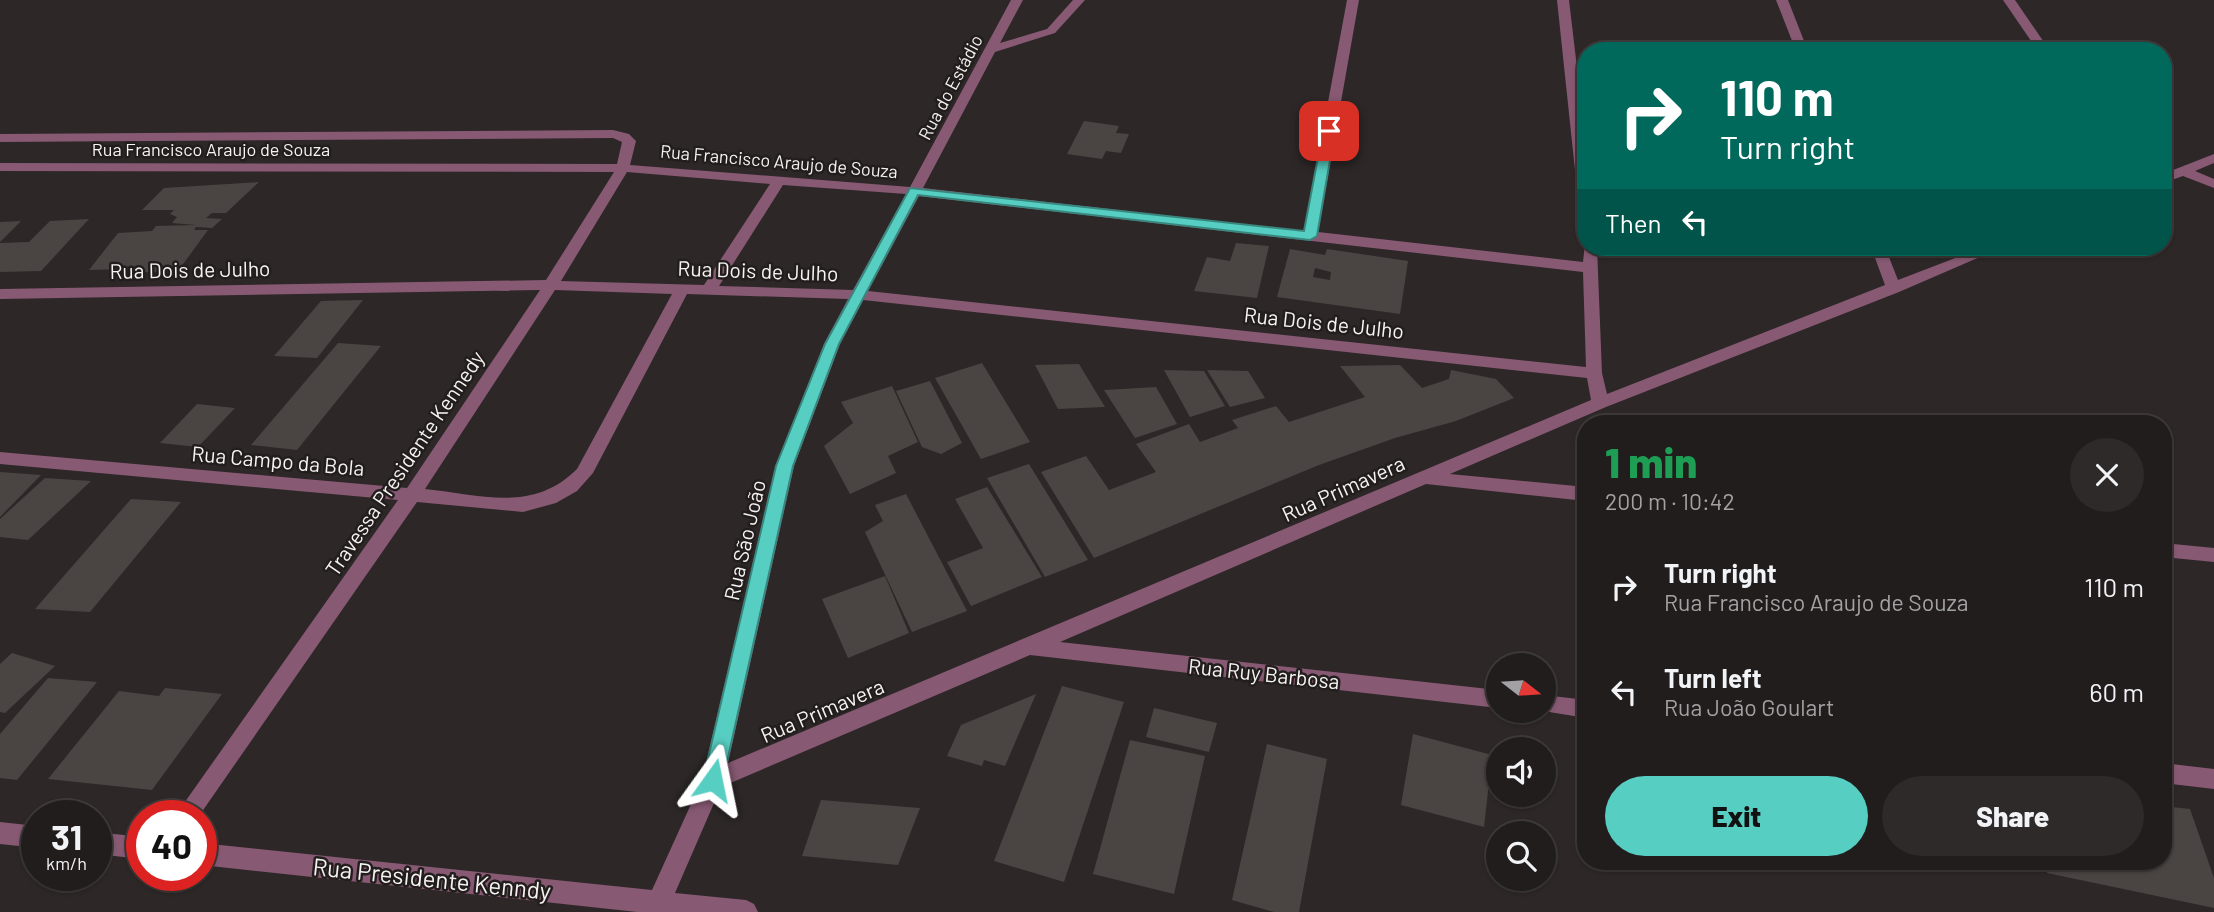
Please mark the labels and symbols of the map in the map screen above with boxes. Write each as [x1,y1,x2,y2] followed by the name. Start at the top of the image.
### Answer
[913,31,987,143] street label: Rua do Estádio
[1299,101,1359,161] pin
[92,138,330,160] street label: Rua Francisco Araujo de Souza
[659,140,899,182] street label: Rua Francisco Araujo de Souza
[109,255,271,283] street label: Rua Dois de Julho
[677,255,839,285] street label: Rua Dois de Julho
[1243,301,1405,343] street label: Rua Dois de Julho
[319,345,489,580] street label: Travessa Presidente Kennedy
[191,440,365,480] street label: Rua Campo da Bola
[1278,450,1408,526] street label: Rua Primavera
[718,477,770,603] street label: Rua São João
[1187,653,1341,693] street label: Rua Ruy Barbosa
[1486,653,1556,723] north arrow
[757,673,887,747] street label: Rua Primavera
[676,743,750,817] position arrow
[126,800,217,891] speed limit sign: 40
[311,851,553,905] street label: Rua Presidente Kenndy

